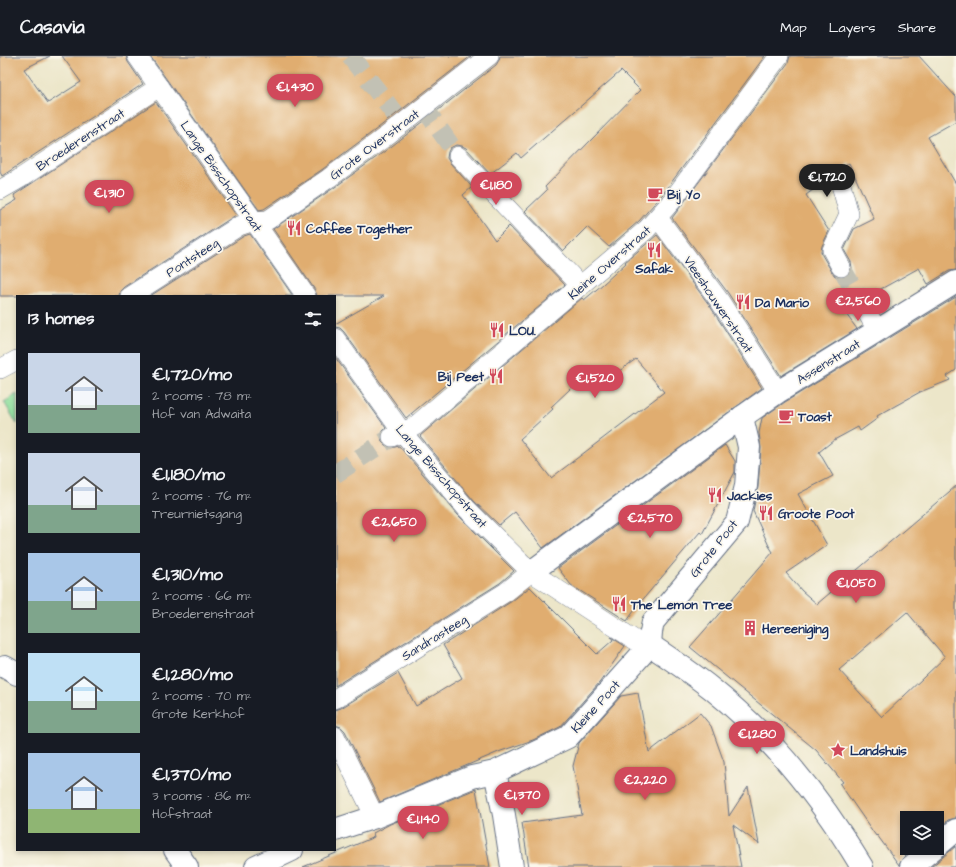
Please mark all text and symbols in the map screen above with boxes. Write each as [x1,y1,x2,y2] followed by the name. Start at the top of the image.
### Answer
[20,14,85,41] text: Casavia
[780,18,807,38] text: Map
[829,18,876,38] text: Layers
[898,18,936,38] text: Share
[262,74,328,108] pin: €1,430
[276,78,314,96] text: €1,430
[33,104,129,175] street label: Broederenstraat
[326,105,424,185] street label: Grote Overstraat
[175,117,267,237] street label: Lange Bisschopstraat
[794,164,860,198] pin: €1,720
[808,168,846,186] text: €1,720
[463,172,529,206] pin: €1,180
[480,176,512,194] text: €1,180
[76,180,142,214] pin: €1,310
[94,184,124,202] text: €1,310
[646,185,664,203] cafe icon: Bij Yo
[667,186,701,205] place label: Bij Yo
[285,219,303,237] restaurant icon: Coffee Together
[306,220,413,240] place label: Coffee Together
[564,221,656,304] street label: Kleine Overstraat
[163,234,223,283] street label: Pontsteeg
[645,241,663,259] restaurant icon: Safak
[679,253,758,357] street label: Vleeshouwerstraat
[634,260,674,278] place label: Safak
[825,288,891,322] pin: €2,560
[835,292,881,310] text: €2,560
[734,293,752,311] restaurant icon: Da Mario
[755,294,810,312] place label: Da Mario
[28,307,95,331] text: 13 homes
[302,308,324,330] icon: filters
[488,321,506,339] restaurant icon: LOU.
[509,322,536,340] place label: LOU.
[793,335,865,389] street label: Assenstraat
[152,363,232,387] text: €1,720/mo
[562,365,628,399] pin: €1,520
[487,367,505,385] restaurant icon: Bij Peet
[438,368,485,387] place label: Bij Peet
[60,369,108,417] icon: home
[575,369,615,387] text: €1,520
[152,387,252,405] text: 2 rooms · 78 m²
[152,405,251,423] text: Hof van Adwaita
[777,407,795,425] cafe icon: Toast
[797,408,833,426] place label: Toast
[390,421,492,534] street label: Lange Bisschopstraat
[152,463,225,487] text: €1,180/mo
[60,469,108,517] icon: home
[706,486,724,504] restaurant icon: Jackies
[152,487,252,505] text: 2 rooms · 76 m²
[726,487,773,505] place label: Jackies
[757,504,775,522] restaurant icon: Groote Poot
[152,505,242,523] text: Treurnietsgang
[617,505,683,539] pin: €2,570
[778,505,855,523] place label: Groote Poot
[361,509,427,543] pin: €2,650
[627,509,673,527] text: €2,570
[371,513,417,531] text: €2,650
[685,515,743,581] street label: Grote Poot
[152,563,223,587] text: €1,310/mo
[60,569,108,617] icon: home
[823,570,889,604] pin: €1,050
[836,574,876,592] text: €1,050
[152,587,252,605] text: 2 rooms · 66 m²
[610,595,628,613] restaurant icon: The Lemon Tree
[630,596,732,614] place label: The Lemon Tree
[152,605,255,623] text: Broederenstraat
[398,610,472,666] street label: Sandrasteeg
[741,619,759,637] building icon: Hereeniging
[762,620,829,640] place label: Hereeniging
[152,663,233,687] text: €1,280/mo
[60,669,108,717] icon: home
[567,676,625,737] street label: Kleine Poot
[152,687,252,705] text: 2 rooms · 70 m²
[152,705,245,723] text: Grote Kerkhof
[724,721,790,755] pin: €1,280
[738,725,776,743] text: €1,280
[829,741,847,759] place icon: Landshuis
[850,742,907,760] place label: Landshuis
[152,763,231,787] text: €1,370/mo
[612,767,678,801] pin: €2,220
[60,769,108,817] icon: home
[623,771,667,789] text: €2,220
[489,782,555,816] pin: €1,370
[503,786,541,804] text: €1,370
[152,787,251,805] text: 3 rooms · 86 m²
[152,805,212,823] text: Hofstraat
[390,806,456,840] pin: €1,140
[406,810,440,828] text: €1,140
[900,811,944,855] map controls
[900,811,944,855] button: layers

